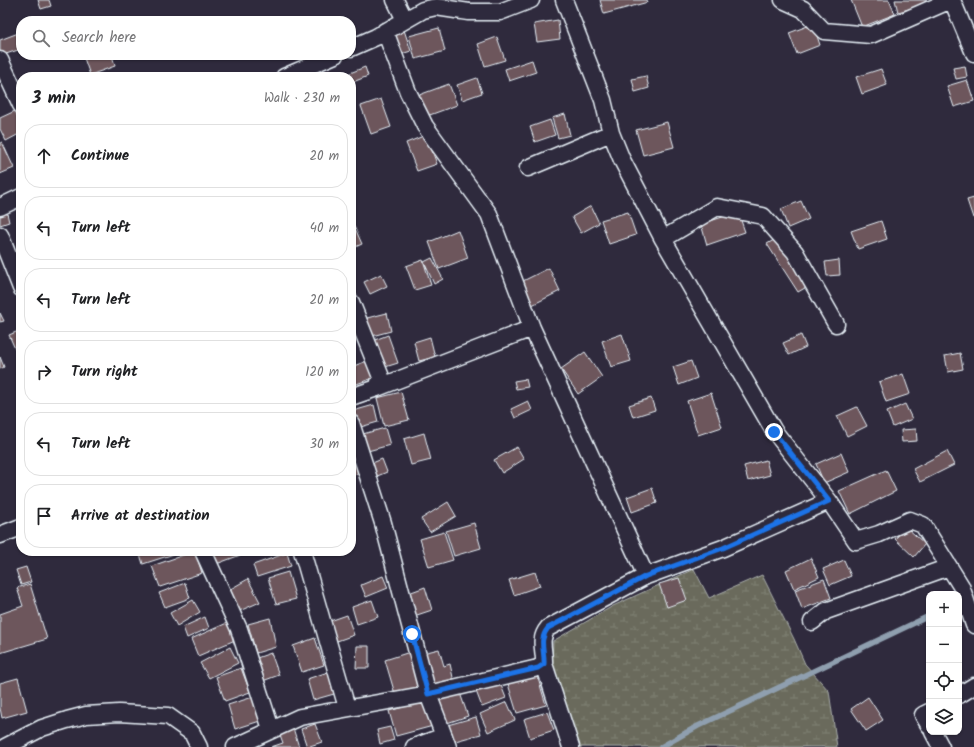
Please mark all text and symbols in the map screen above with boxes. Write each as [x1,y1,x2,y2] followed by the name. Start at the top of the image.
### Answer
[16,16,356,60] search box
[62,26,136,50] text: Search here
[30,27,52,49] icon: search
[32,85,76,112] text: 3 min
[264,88,340,109] text: Walk · 230 m
[71,144,129,168] text: Continue
[33,145,55,167] icon: ahead
[309,146,339,167] text: 20 m
[71,216,131,240] text: Turn left
[33,217,55,239] icon: left
[310,218,339,239] text: 40 m
[71,288,131,312] text: Turn left
[33,289,55,311] icon: left
[309,290,339,311] text: 20 m
[71,360,138,384] text: Turn right
[33,361,55,383] icon: right
[305,362,339,383] text: 120 m
[765,423,783,441] route end
[71,432,131,456] text: Turn left
[33,433,55,455] icon: left
[310,434,339,455] text: 30 m
[71,504,210,528] text: Arrive at destination
[33,505,55,527] icon: arrive
[926,591,962,735] map controls
[926,591,962,627] button: +
[403,625,421,643] route start
[926,627,962,663] button: −
[926,663,962,699] button: locate
[926,699,962,735] button: layers

